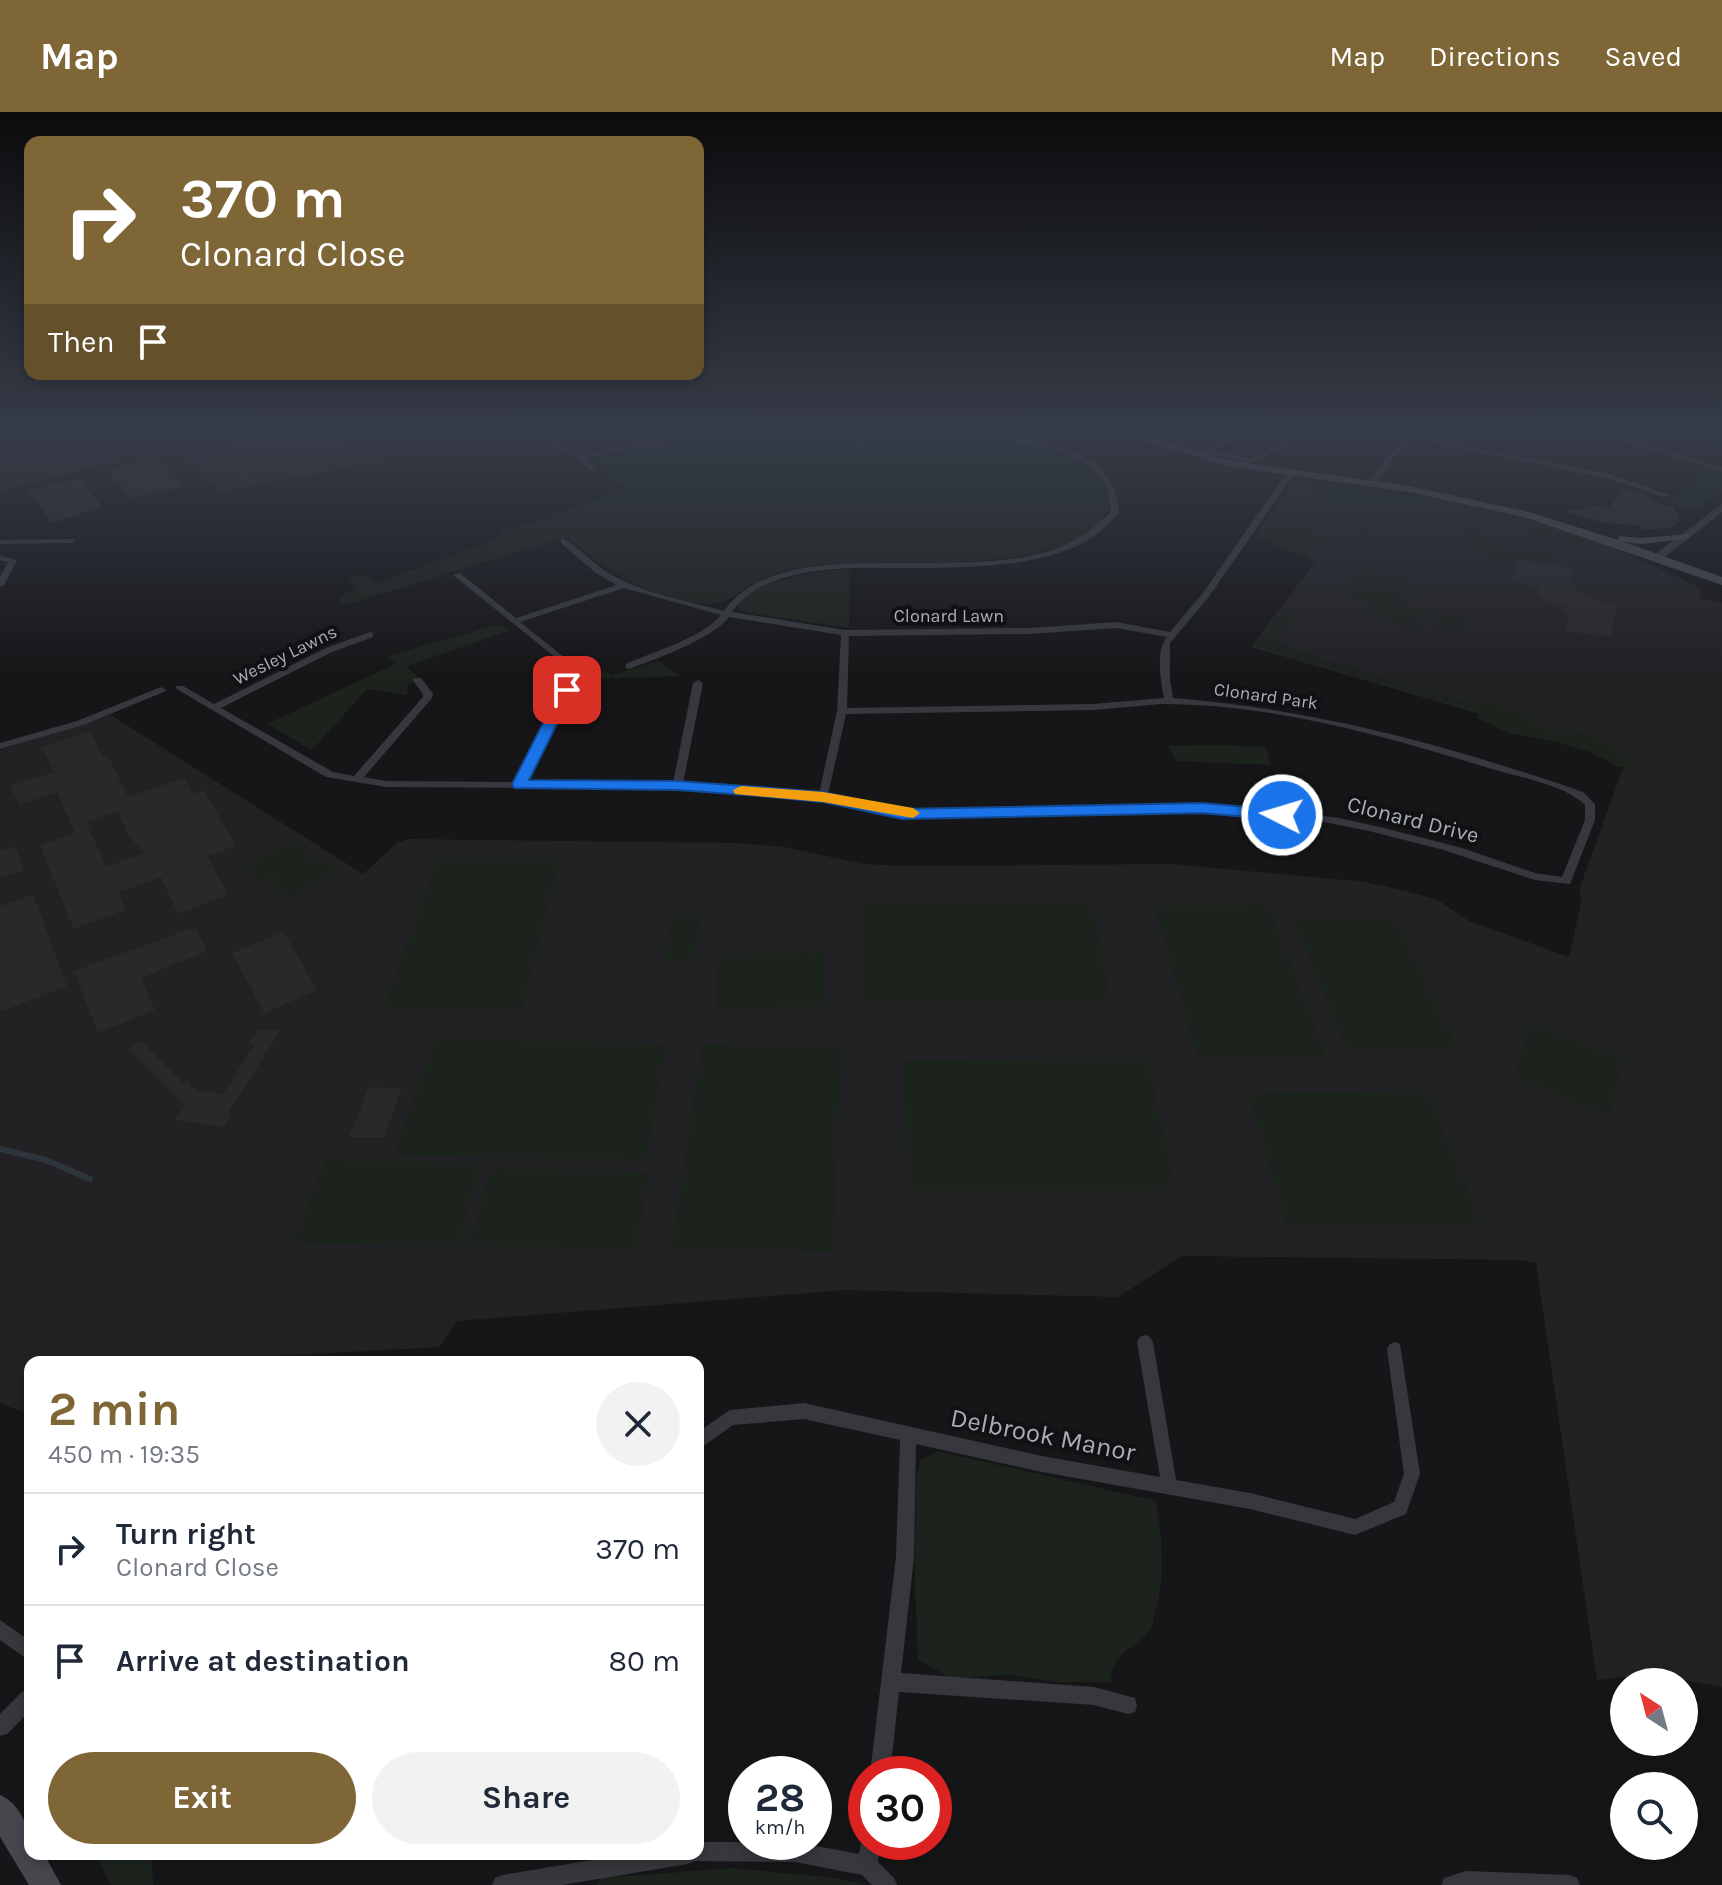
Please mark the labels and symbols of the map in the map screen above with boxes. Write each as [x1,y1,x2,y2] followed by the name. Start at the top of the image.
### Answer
[894,605,1004,627] street label: Clonard Lawn
[229,620,341,690] street label: Wesley Lawns
[533,656,601,724] pin
[1213,678,1319,714] street label: Clonard Park
[1240,773,1324,857] position arrow
[1345,791,1481,849] street label: Clonard Drive
[948,1402,1139,1468] street label: Delbrook Manor
[1610,1668,1698,1756] north arrow
[848,1756,952,1860] speed limit sign: 30

